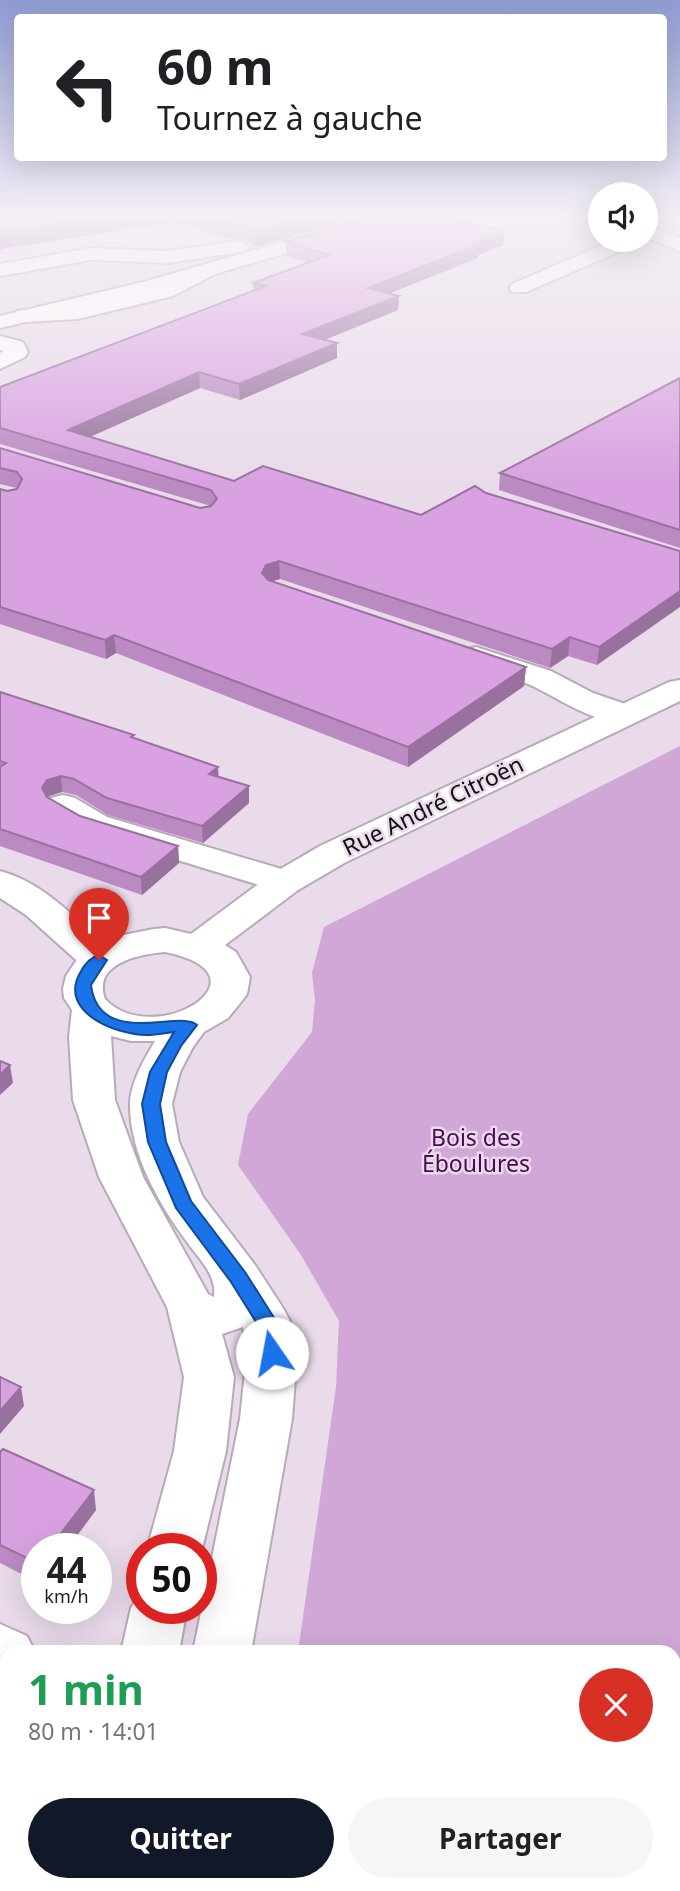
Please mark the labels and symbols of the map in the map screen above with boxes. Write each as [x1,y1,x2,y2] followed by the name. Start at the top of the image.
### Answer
[337,747,528,863] street label: Rue André Citroën
[69,888,129,960] pin
[422,1121,530,1179] park label: Bois des Éboulures
[235,1316,309,1390] position arrow
[126,1533,217,1624] speed limit sign: 50

